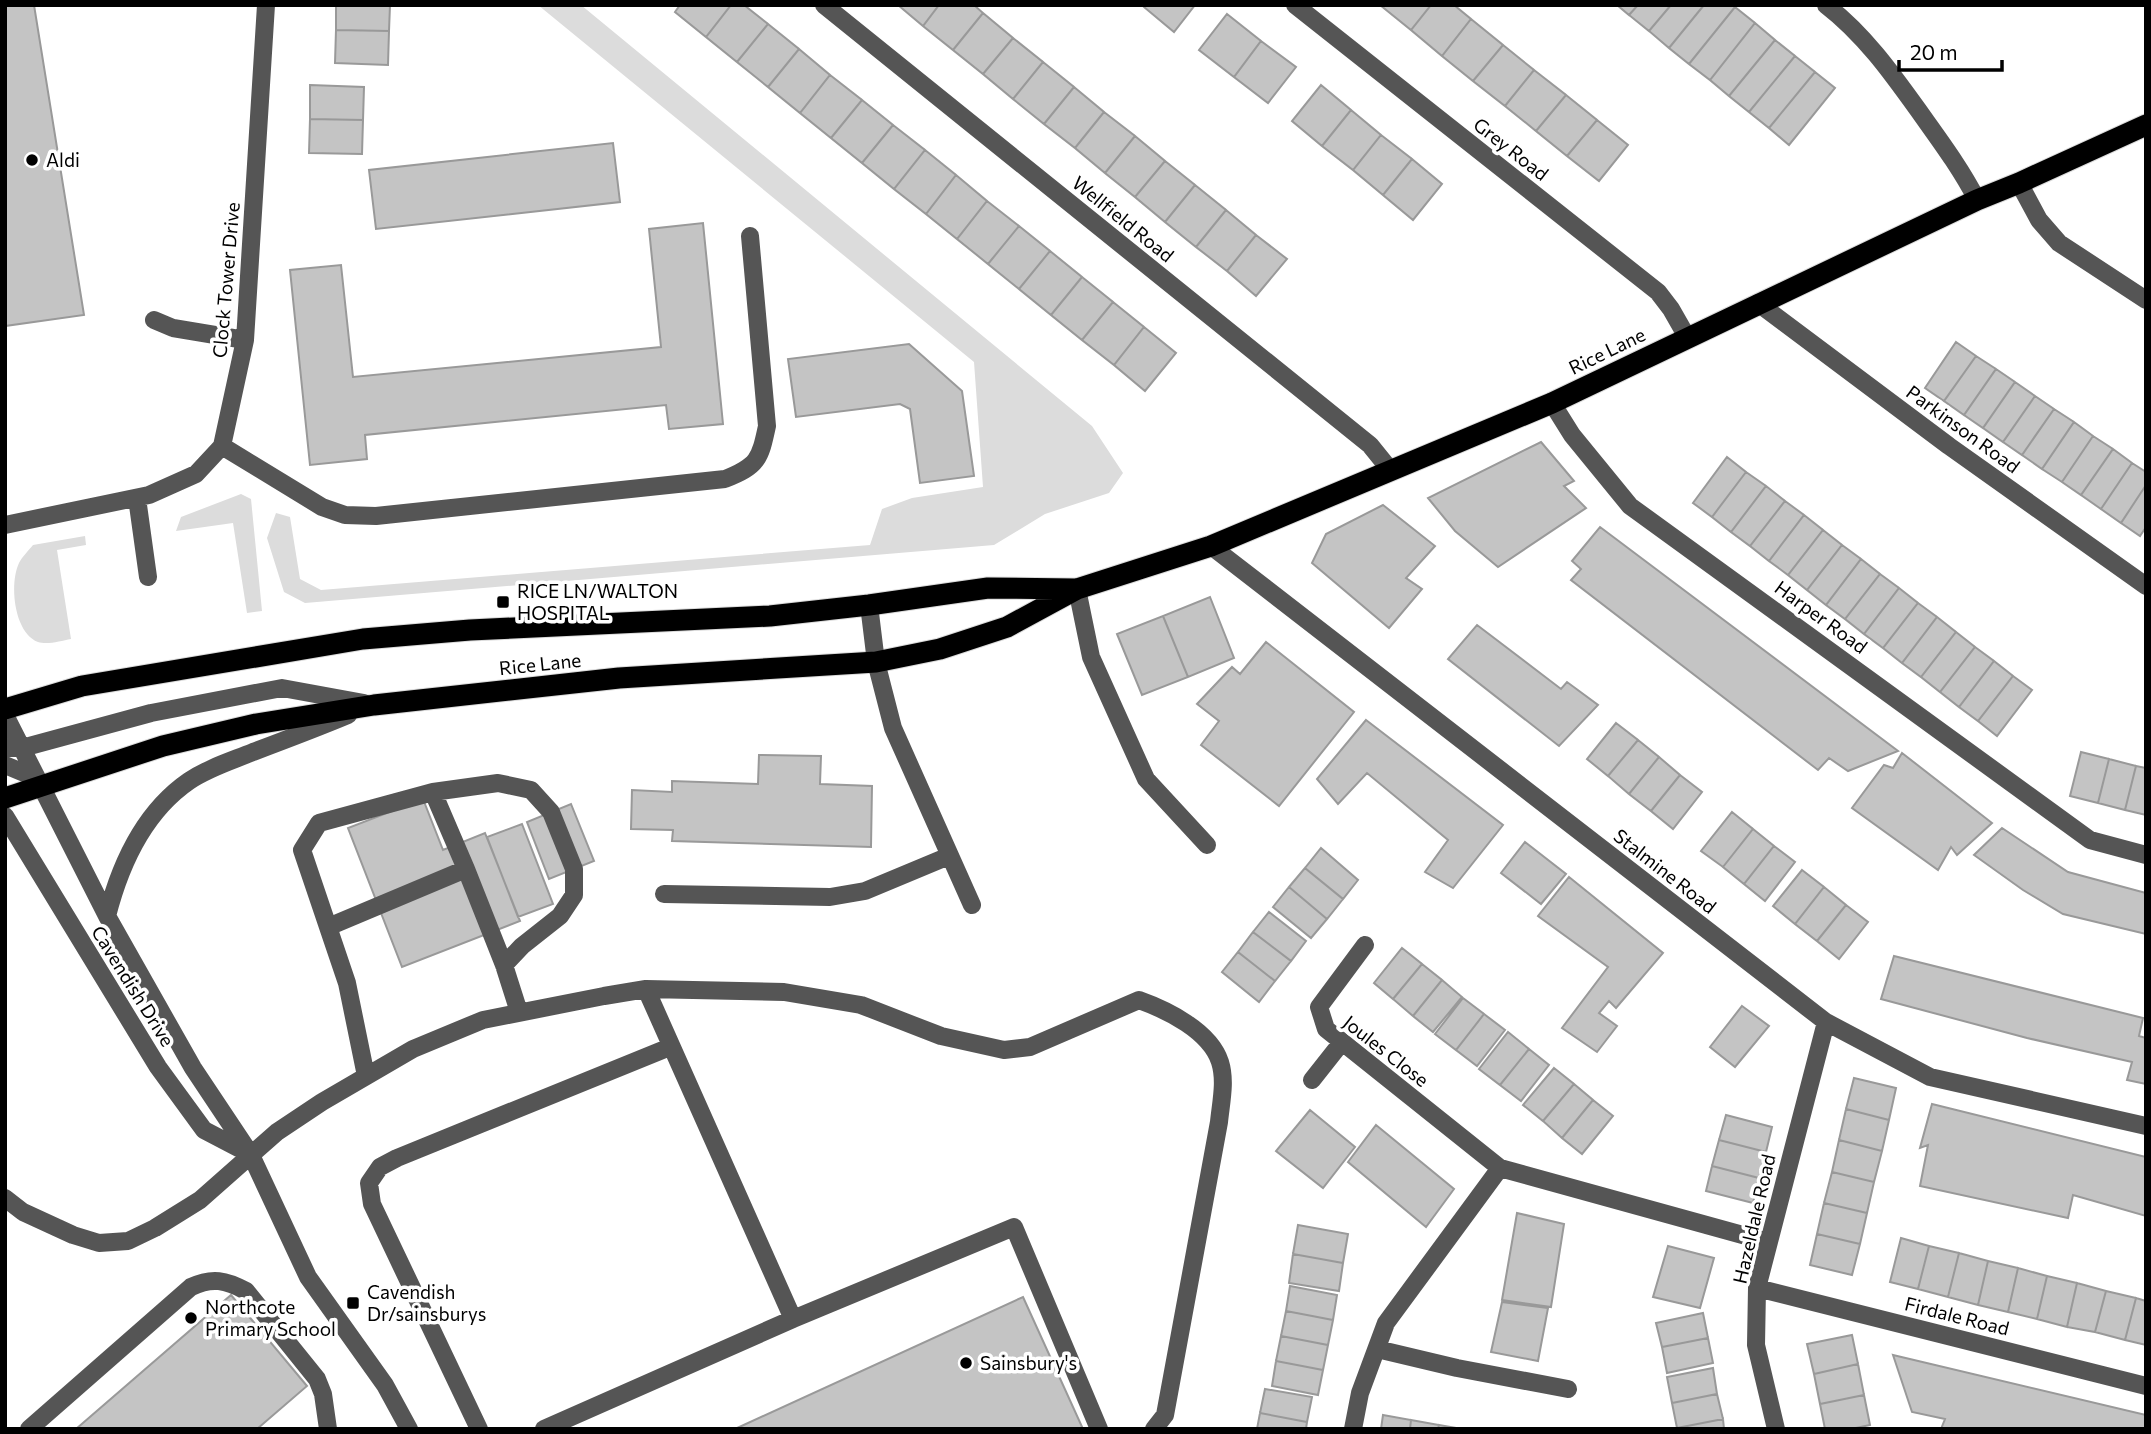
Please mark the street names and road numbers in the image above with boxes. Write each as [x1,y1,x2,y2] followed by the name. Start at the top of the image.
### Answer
[1469,112,1553,185] street label: Grey Road
[1068,171,1179,267] street label: Wellfield Road
[207,201,244,359] street label: Clock Tower Drive
[1565,322,1649,379] street label: Rice Lane
[1902,380,2024,477] street label: Parkinson Road
[1771,575,1872,658] street label: Harper Road
[498,648,582,679] street label: Rice Lane
[1609,823,1721,918] street label: Stalmine Road
[87,921,180,1050] street label: Cavendish Drive
[1339,1010,1434,1091] street label: Joules Close
[1727,1152,1780,1286] street label: Hazeldale Road
[1903,1291,2012,1340] street label: Firdale Road

